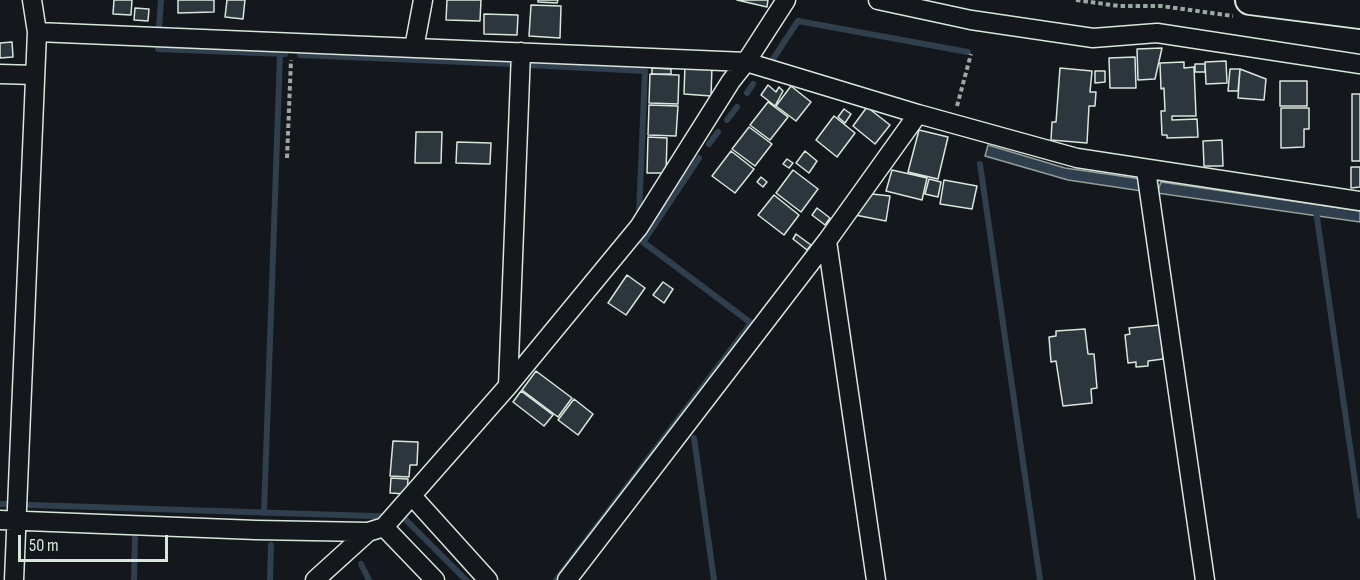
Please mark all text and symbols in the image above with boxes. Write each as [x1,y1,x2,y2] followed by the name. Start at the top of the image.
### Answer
[21,523,171,561] scale bar
[29,535,59,556] text: 50 m

